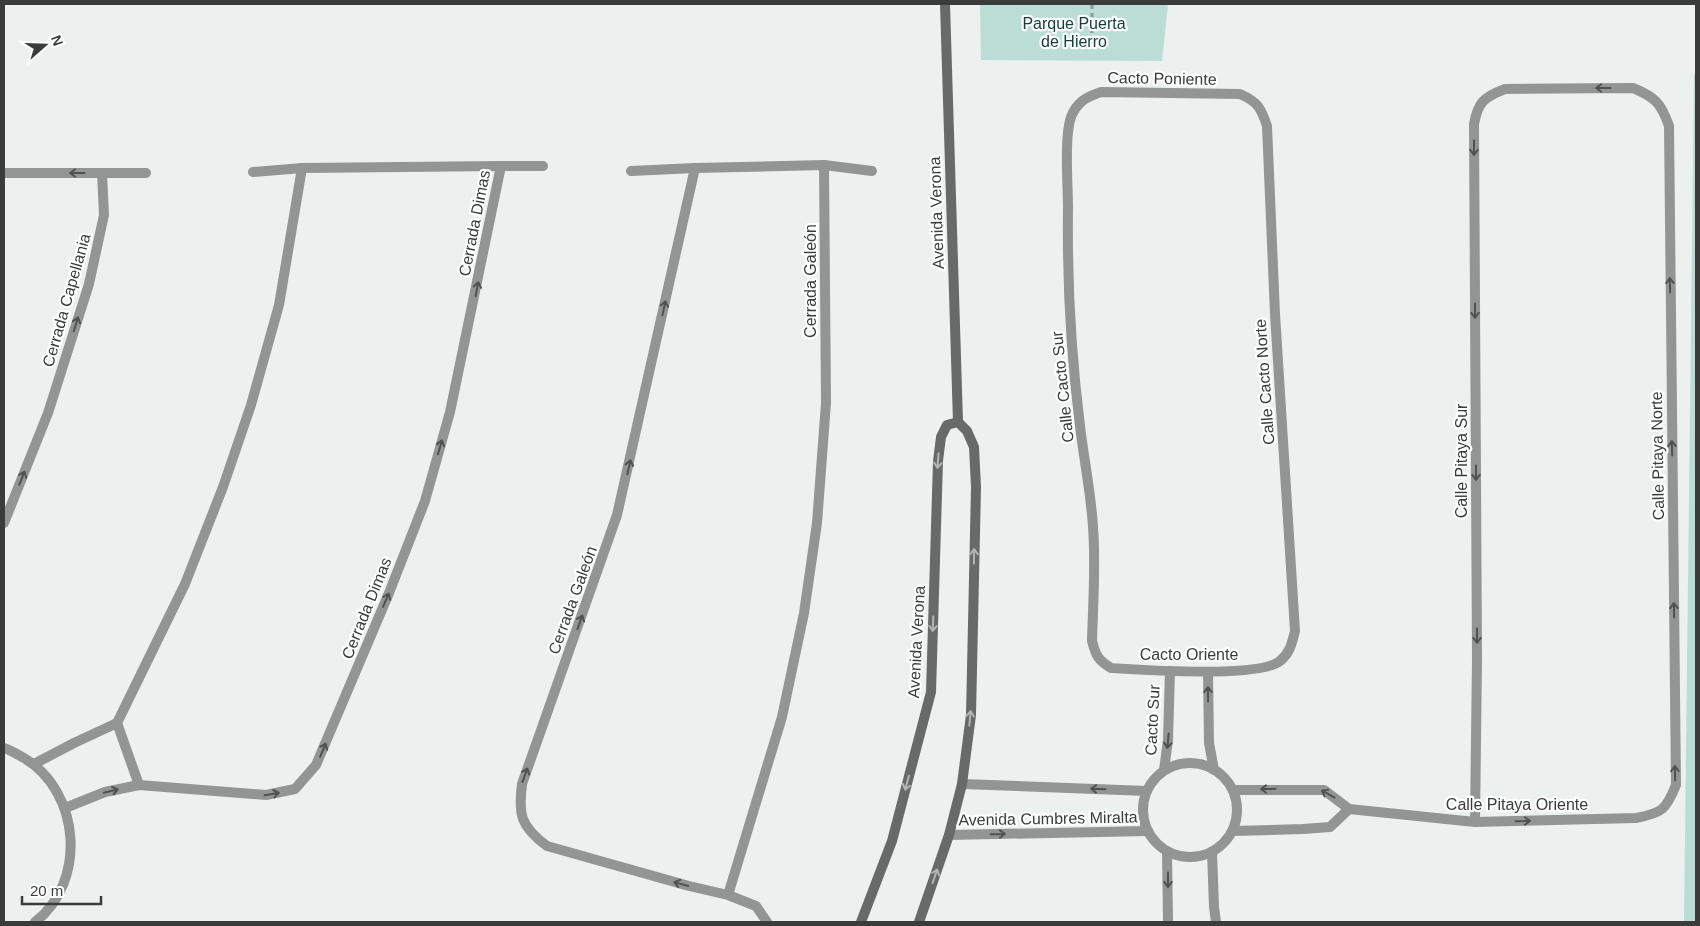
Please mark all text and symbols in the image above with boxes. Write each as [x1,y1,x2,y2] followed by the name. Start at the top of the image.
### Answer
[1022,15,1126,50] park label: Parque Puerta de Hierro
[20,20,70,70] north arrow
[48,33,66,48] text: N
[1107,69,1217,88] street label: Cacto Poniente
[1595,84,1611,93] one-way arrow
[1469,140,1479,156] one-way arrow
[926,156,947,270] street label: Avenida Verona
[69,168,86,178] one-way arrow
[456,169,493,278] street label: Cerrada Dimas
[802,224,819,338] street label: Cerrada Galeón
[39,231,94,369] street label: Cerrada Capellania
[1665,278,1675,294] one-way arrow
[472,281,482,297] one-way arrow
[660,301,669,317] one-way arrow
[1470,302,1480,319] one-way arrow
[72,317,81,333] one-way arrow
[1252,318,1277,446] street label: Calle Cacto Norte
[1048,330,1077,444] street label: Calle Cacto Sur
[1648,391,1667,521] street label: Calle Pitaya Norte
[1453,403,1470,518] street label: Calle Pitaya Sur
[436,439,446,455] one-way arrow
[1667,440,1677,456] one-way arrow
[934,453,943,469] one-way arrow
[625,460,634,476] one-way arrow
[1471,465,1481,481] one-way arrow
[18,471,27,486] one-way arrow
[545,544,600,657] street label: Cerrada Galeón
[970,548,979,564] one-way arrow
[338,555,394,661] street label: Cerrada Dimas
[905,585,928,699] street label: Avenida Verona
[382,593,391,608] one-way arrow
[1669,603,1679,619] one-way arrow
[576,614,585,630] one-way arrow
[928,616,938,632] one-way arrow
[1472,628,1482,644] one-way arrow
[1140,646,1238,663] street label: Cacto Oriente
[1142,683,1163,756] street label: Cacto Sur
[1204,686,1213,702] one-way arrow
[965,710,975,726] one-way arrow
[1163,733,1172,749] one-way arrow
[318,743,328,758] one-way arrow
[1671,765,1680,781] one-way arrow
[521,768,530,783] one-way arrow
[902,775,911,791] one-way arrow
[1091,784,1107,794] one-way arrow
[1260,785,1276,794] one-way arrow
[102,786,118,795] one-way arrow
[263,788,279,798] one-way arrow
[1320,789,1335,799] one-way arrow
[1446,796,1588,813] street label: Calle Pitaya Oriente
[958,808,1138,829] street label: Avenida Cumbres Miralta
[1515,816,1531,825] one-way arrow
[990,829,1006,839] one-way arrow
[931,869,940,884] one-way arrow
[1163,872,1173,888] one-way arrow
[22,874,101,906] scale bar
[673,878,689,888] one-way arrow
[30,882,63,899] text: 20 m

